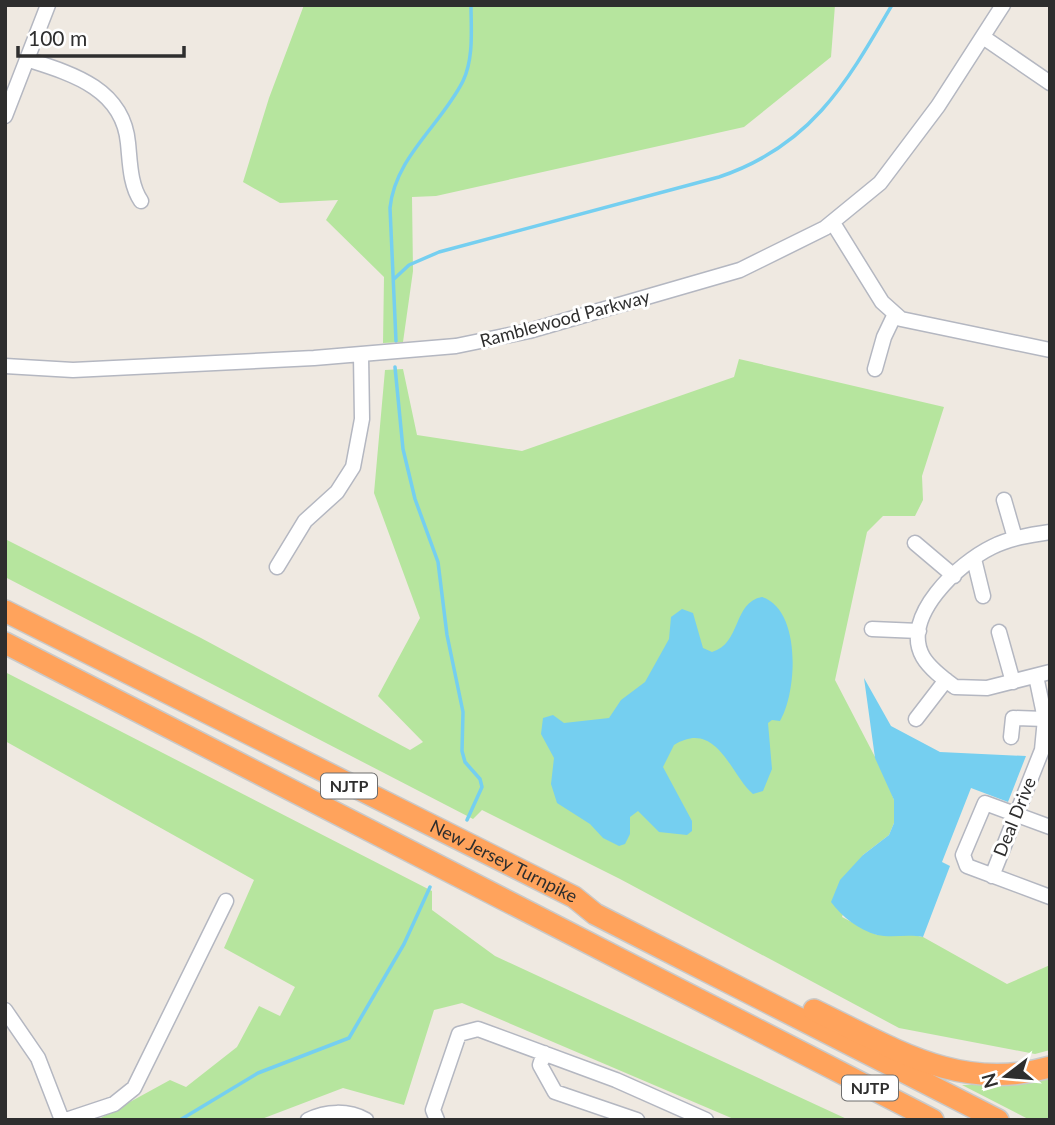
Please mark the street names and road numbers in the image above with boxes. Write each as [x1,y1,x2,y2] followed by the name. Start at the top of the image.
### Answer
[477,285,653,351] street label: Ramblewood Parkway
[321,774,377,799] road number: NJTP
[988,774,1040,860] street label: Deal Drive
[427,814,581,907] street label: New Jersey Turnpike
[842,1076,898,1100] road number: NJTP

